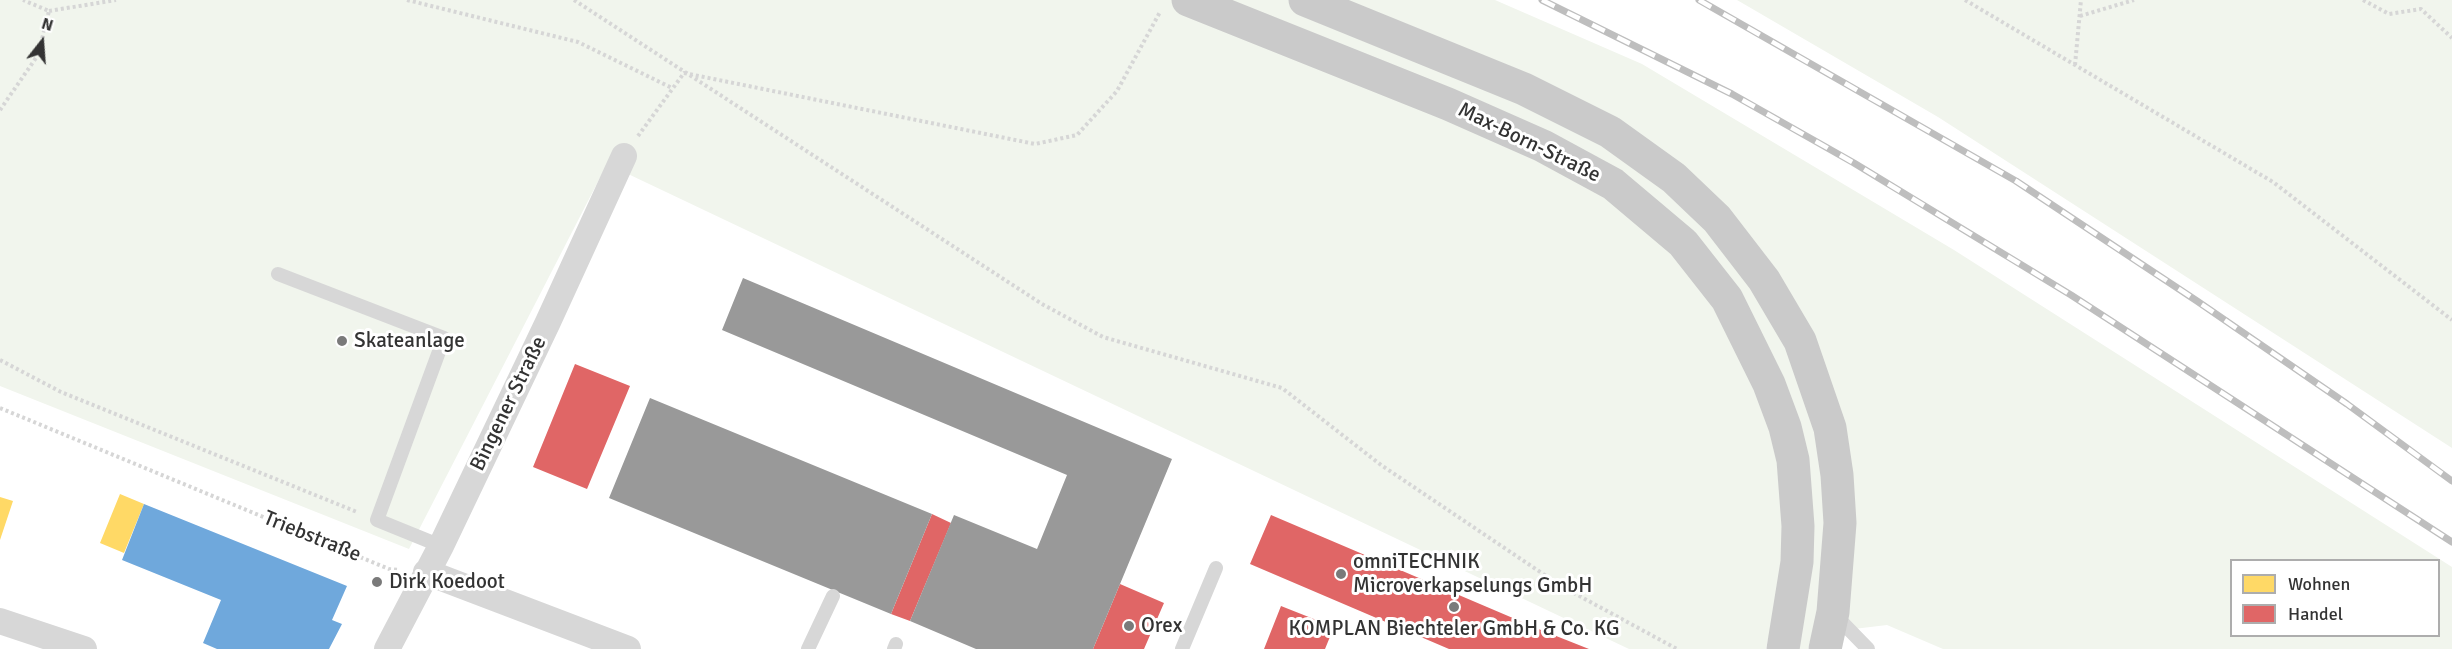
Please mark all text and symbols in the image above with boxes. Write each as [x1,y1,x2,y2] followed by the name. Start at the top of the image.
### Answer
[12,12,72,72] north arrow
[39,14,56,36] text: N
[1454,98,1604,188] street label: Max-Born-Straße
[354,328,465,354] place label: Skateanlage
[466,333,552,475] street label: Bingener Straße
[335,334,349,348] marker: Skateanlage
[259,506,365,568] street label: Triebstraße
[1353,549,1592,599] place label: omniTECHNIK Microverkapselungs GmbH
[2230,559,2440,637] legend
[1334,567,1348,581] marker: omniTECHNIK Microverkapselungs GmbH
[389,569,505,595] place label: Dirk Koedoot
[2288,573,2350,595] text: Wohnen
[370,575,384,589] marker: Dirk Koedoot
[1447,600,1461,614] marker: KOMPLAN Biechteler GmbH & Co. KG
[2288,603,2343,625] text: Handel
[1141,613,1182,639] place label: Orex
[1288,616,1620,642] place label: KOMPLAN Biechteler GmbH & Co. KG
[1122,619,1136,633] marker: Orex

